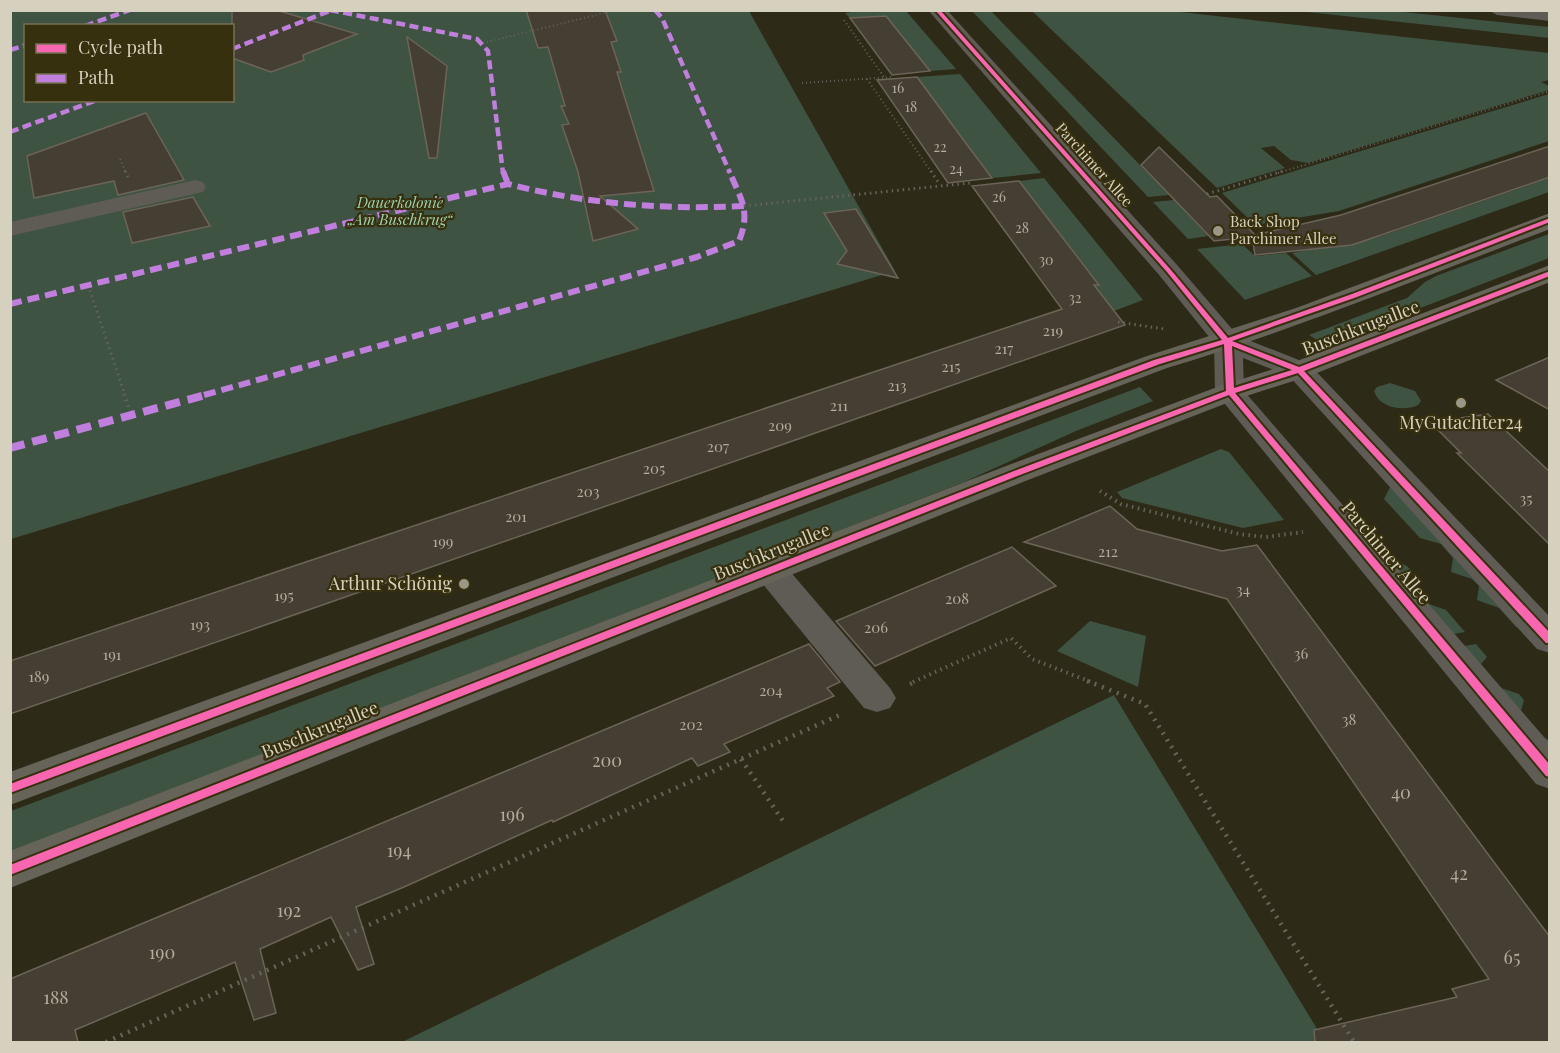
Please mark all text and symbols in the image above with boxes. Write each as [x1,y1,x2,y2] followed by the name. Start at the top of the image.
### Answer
[24,24,234,102] legend
[78,35,163,59] text: Cycle path
[78,65,115,89] text: Path
[892,78,904,97] house number: 16
[905,97,917,116] house number: 18
[1052,118,1138,211] street label: Parchimer Allee
[933,137,947,156] house number: 22
[949,159,963,178] house number: 24
[992,187,1006,206] house number: 26
[346,192,454,229] park label: Dauerkolonie „Am Buschkrug“
[1230,211,1337,248] place label: Back Shop Parchimer Allee
[1015,218,1029,237] house number: 28
[1211,224,1225,238] marker: Back Shop Parchimer Allee
[1039,250,1053,269] house number: 30
[1068,288,1082,307] house number: 32
[1298,294,1423,360] street label: Buschkrugallee
[1043,320,1063,340] house number: 219
[995,338,1013,358] house number: 217
[942,356,960,376] house number: 215
[887,375,907,395] house number: 213
[830,395,849,415] house number: 211
[1454,396,1468,410] marker: MyGutachter24
[1399,410,1523,434] place label: MyGutachter24
[768,415,792,435] house number: 209
[707,436,729,456] house number: 207
[643,458,665,478] house number: 205
[577,481,600,501] house number: 203
[1520,488,1533,508] house number: 35
[1336,496,1437,609] street label: Parchimer Allee
[505,506,527,526] house number: 201
[710,517,834,585] street label: Buschkrugallee
[433,531,453,551] house number: 199
[1098,541,1118,561] house number: 212
[328,571,452,595] place label: Arthur Schönig
[457,577,471,591] marker: Arthur Schönig
[1236,579,1250,599] house number: 34
[274,585,294,605] house number: 195
[945,588,969,608] house number: 208
[190,614,210,634] house number: 193
[864,617,888,637] house number: 206
[1294,643,1308,663] house number: 36
[103,644,122,664] house number: 191
[29,666,50,686] house number: 189
[759,680,783,700] house number: 204
[258,695,382,763] street label: Buschkrugallee
[1342,709,1356,729] house number: 38
[679,714,703,734] house number: 202
[592,748,622,772] house number: 200
[1391,780,1411,804] house number: 40
[499,802,525,826] house number: 196
[387,838,411,862] house number: 194
[1450,861,1468,885] house number: 42
[277,898,301,922] house number: 192
[149,940,175,964] house number: 190
[1504,945,1520,969] house number: 65
[43,985,69,1009] house number: 188

